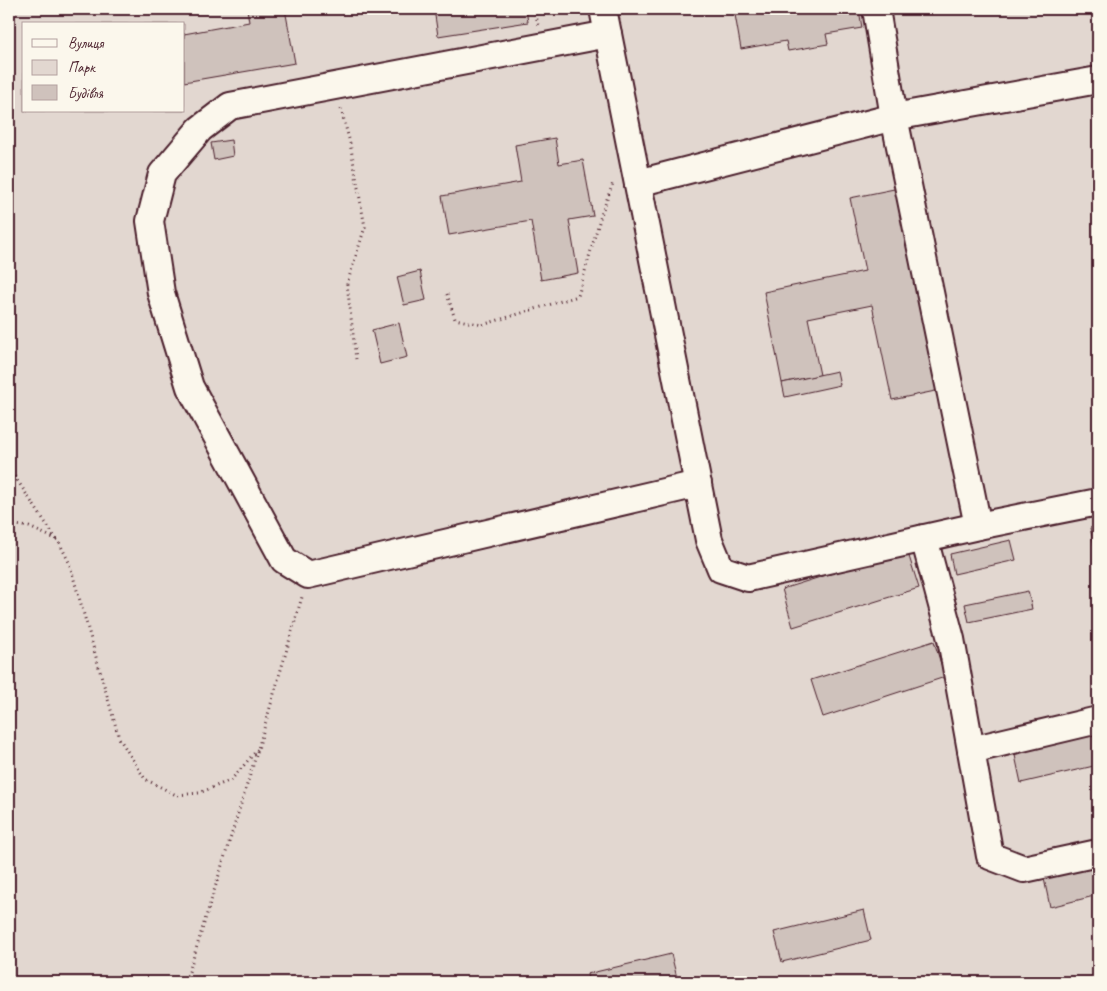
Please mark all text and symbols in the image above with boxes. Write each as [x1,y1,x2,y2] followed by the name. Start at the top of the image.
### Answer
[22,22,185,112] legend
[68,34,105,53] text: Вулиця
[68,58,96,77] text: Парк
[68,84,103,103] text: Будівля

